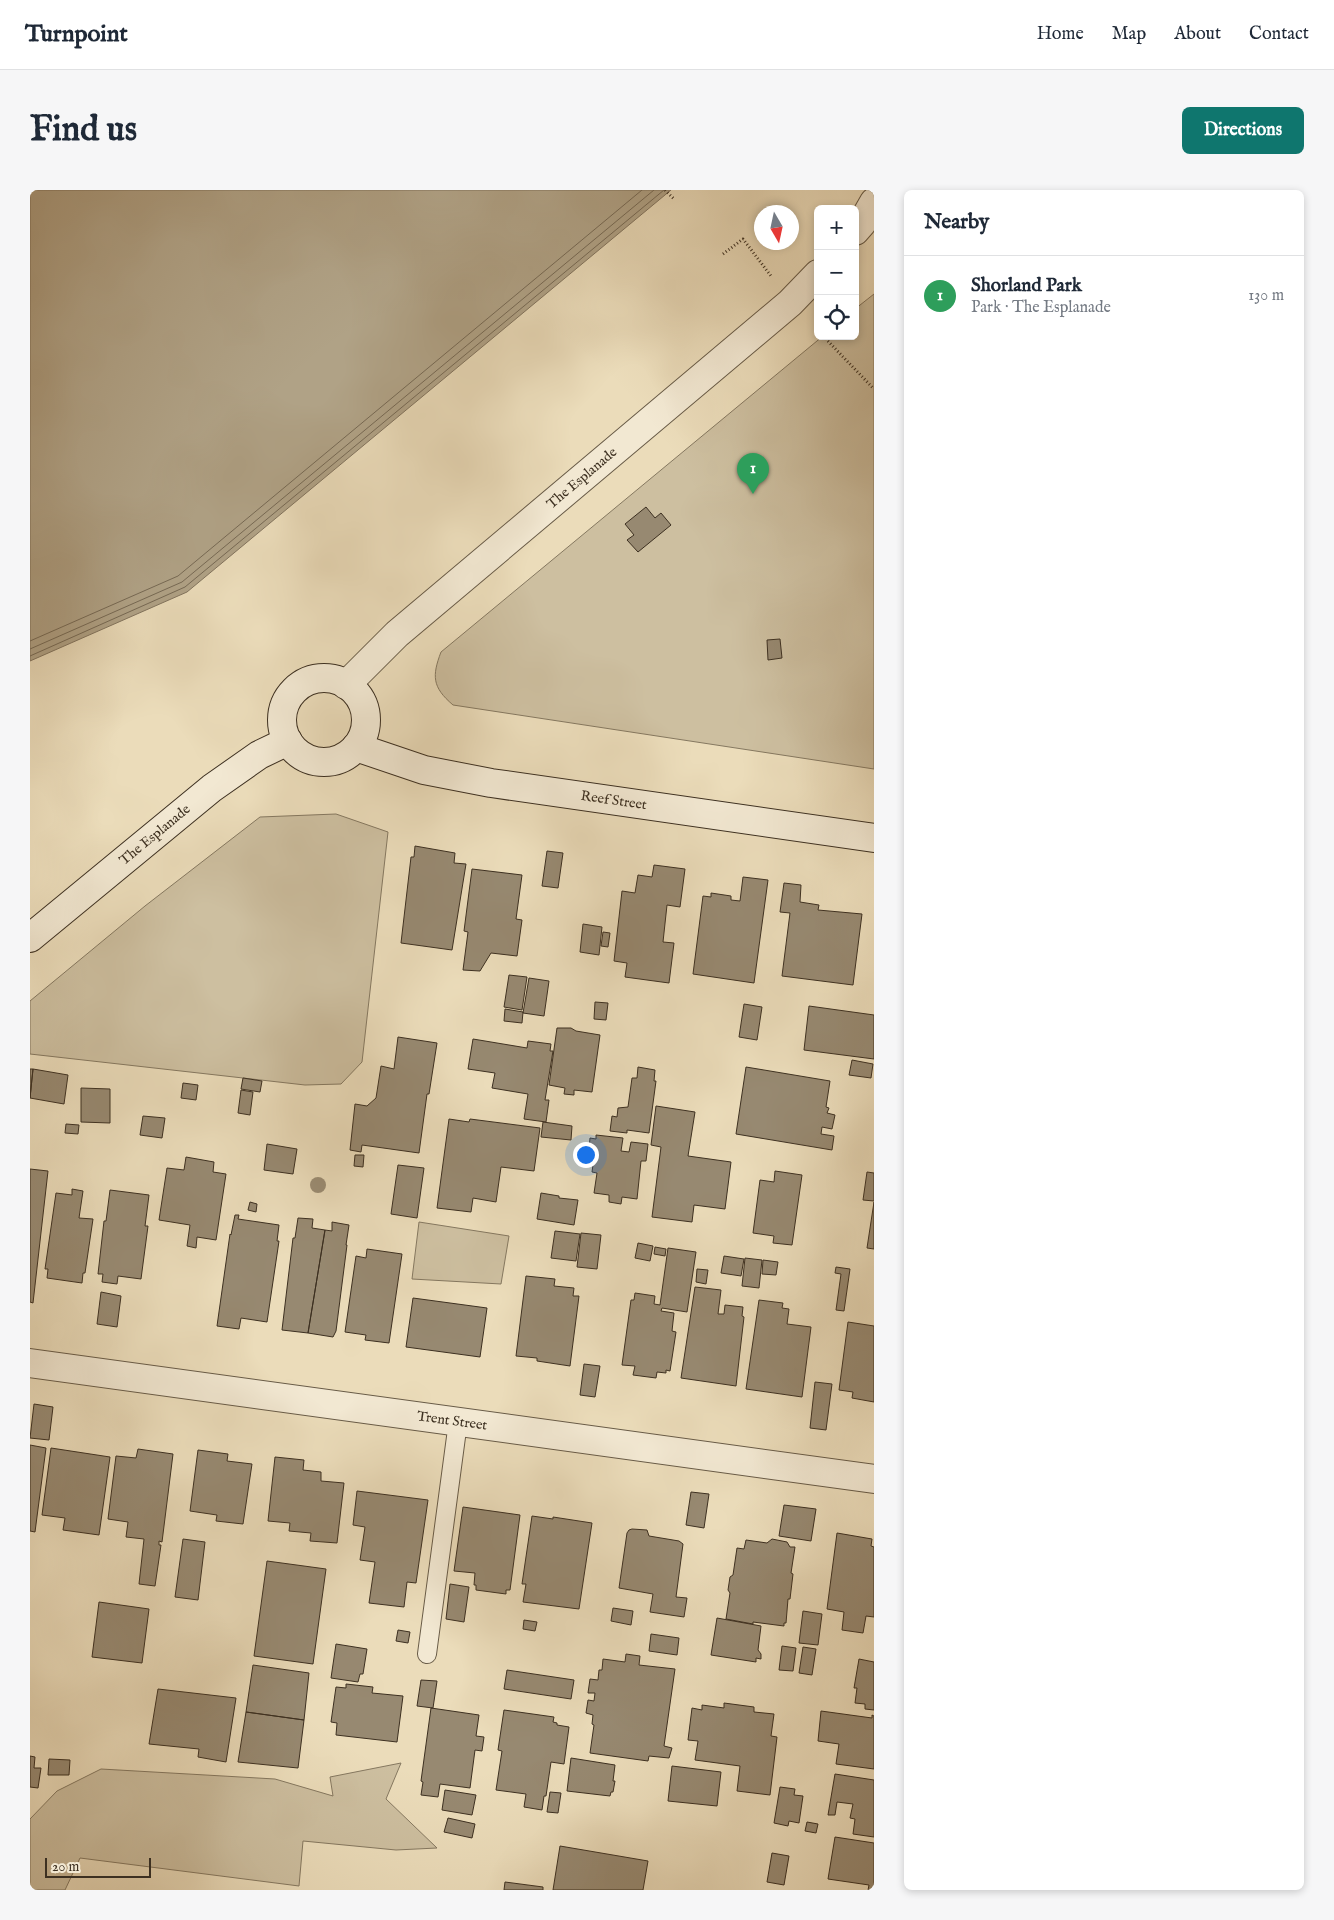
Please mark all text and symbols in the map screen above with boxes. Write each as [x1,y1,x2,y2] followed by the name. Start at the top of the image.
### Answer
[25,19,128,50] text: Turnpoint
[1037,23,1084,46] text: Home
[1112,23,1146,46] text: Map
[1174,23,1221,46] text: About
[1249,23,1309,46] text: Contact
[1182,107,1304,154] button: Directions
[30,108,137,153] text: Find us
[754,205,799,250] north arrow
[814,205,859,340] map controls
[814,205,859,250] button: +
[924,209,989,236] text: Nearby
[814,250,859,295] button: −
[971,274,1082,298] text: Shorland Park
[937,286,943,306] text: 1
[1248,286,1284,306] text: 130 m
[814,295,859,340] button: locate
[971,298,1111,318] text: Park · The Esplanade
[543,443,621,513] street label: The Esplanade
[737,453,769,494] pin: 1
[580,787,648,814] street label: Reef Street
[116,800,195,869] street label: The Esplanade
[573,1142,599,1168] your location
[416,1407,489,1435] street label: Trent Street
[45,1855,151,1878] scale bar
[52,1858,79,1876] text: 20 m

